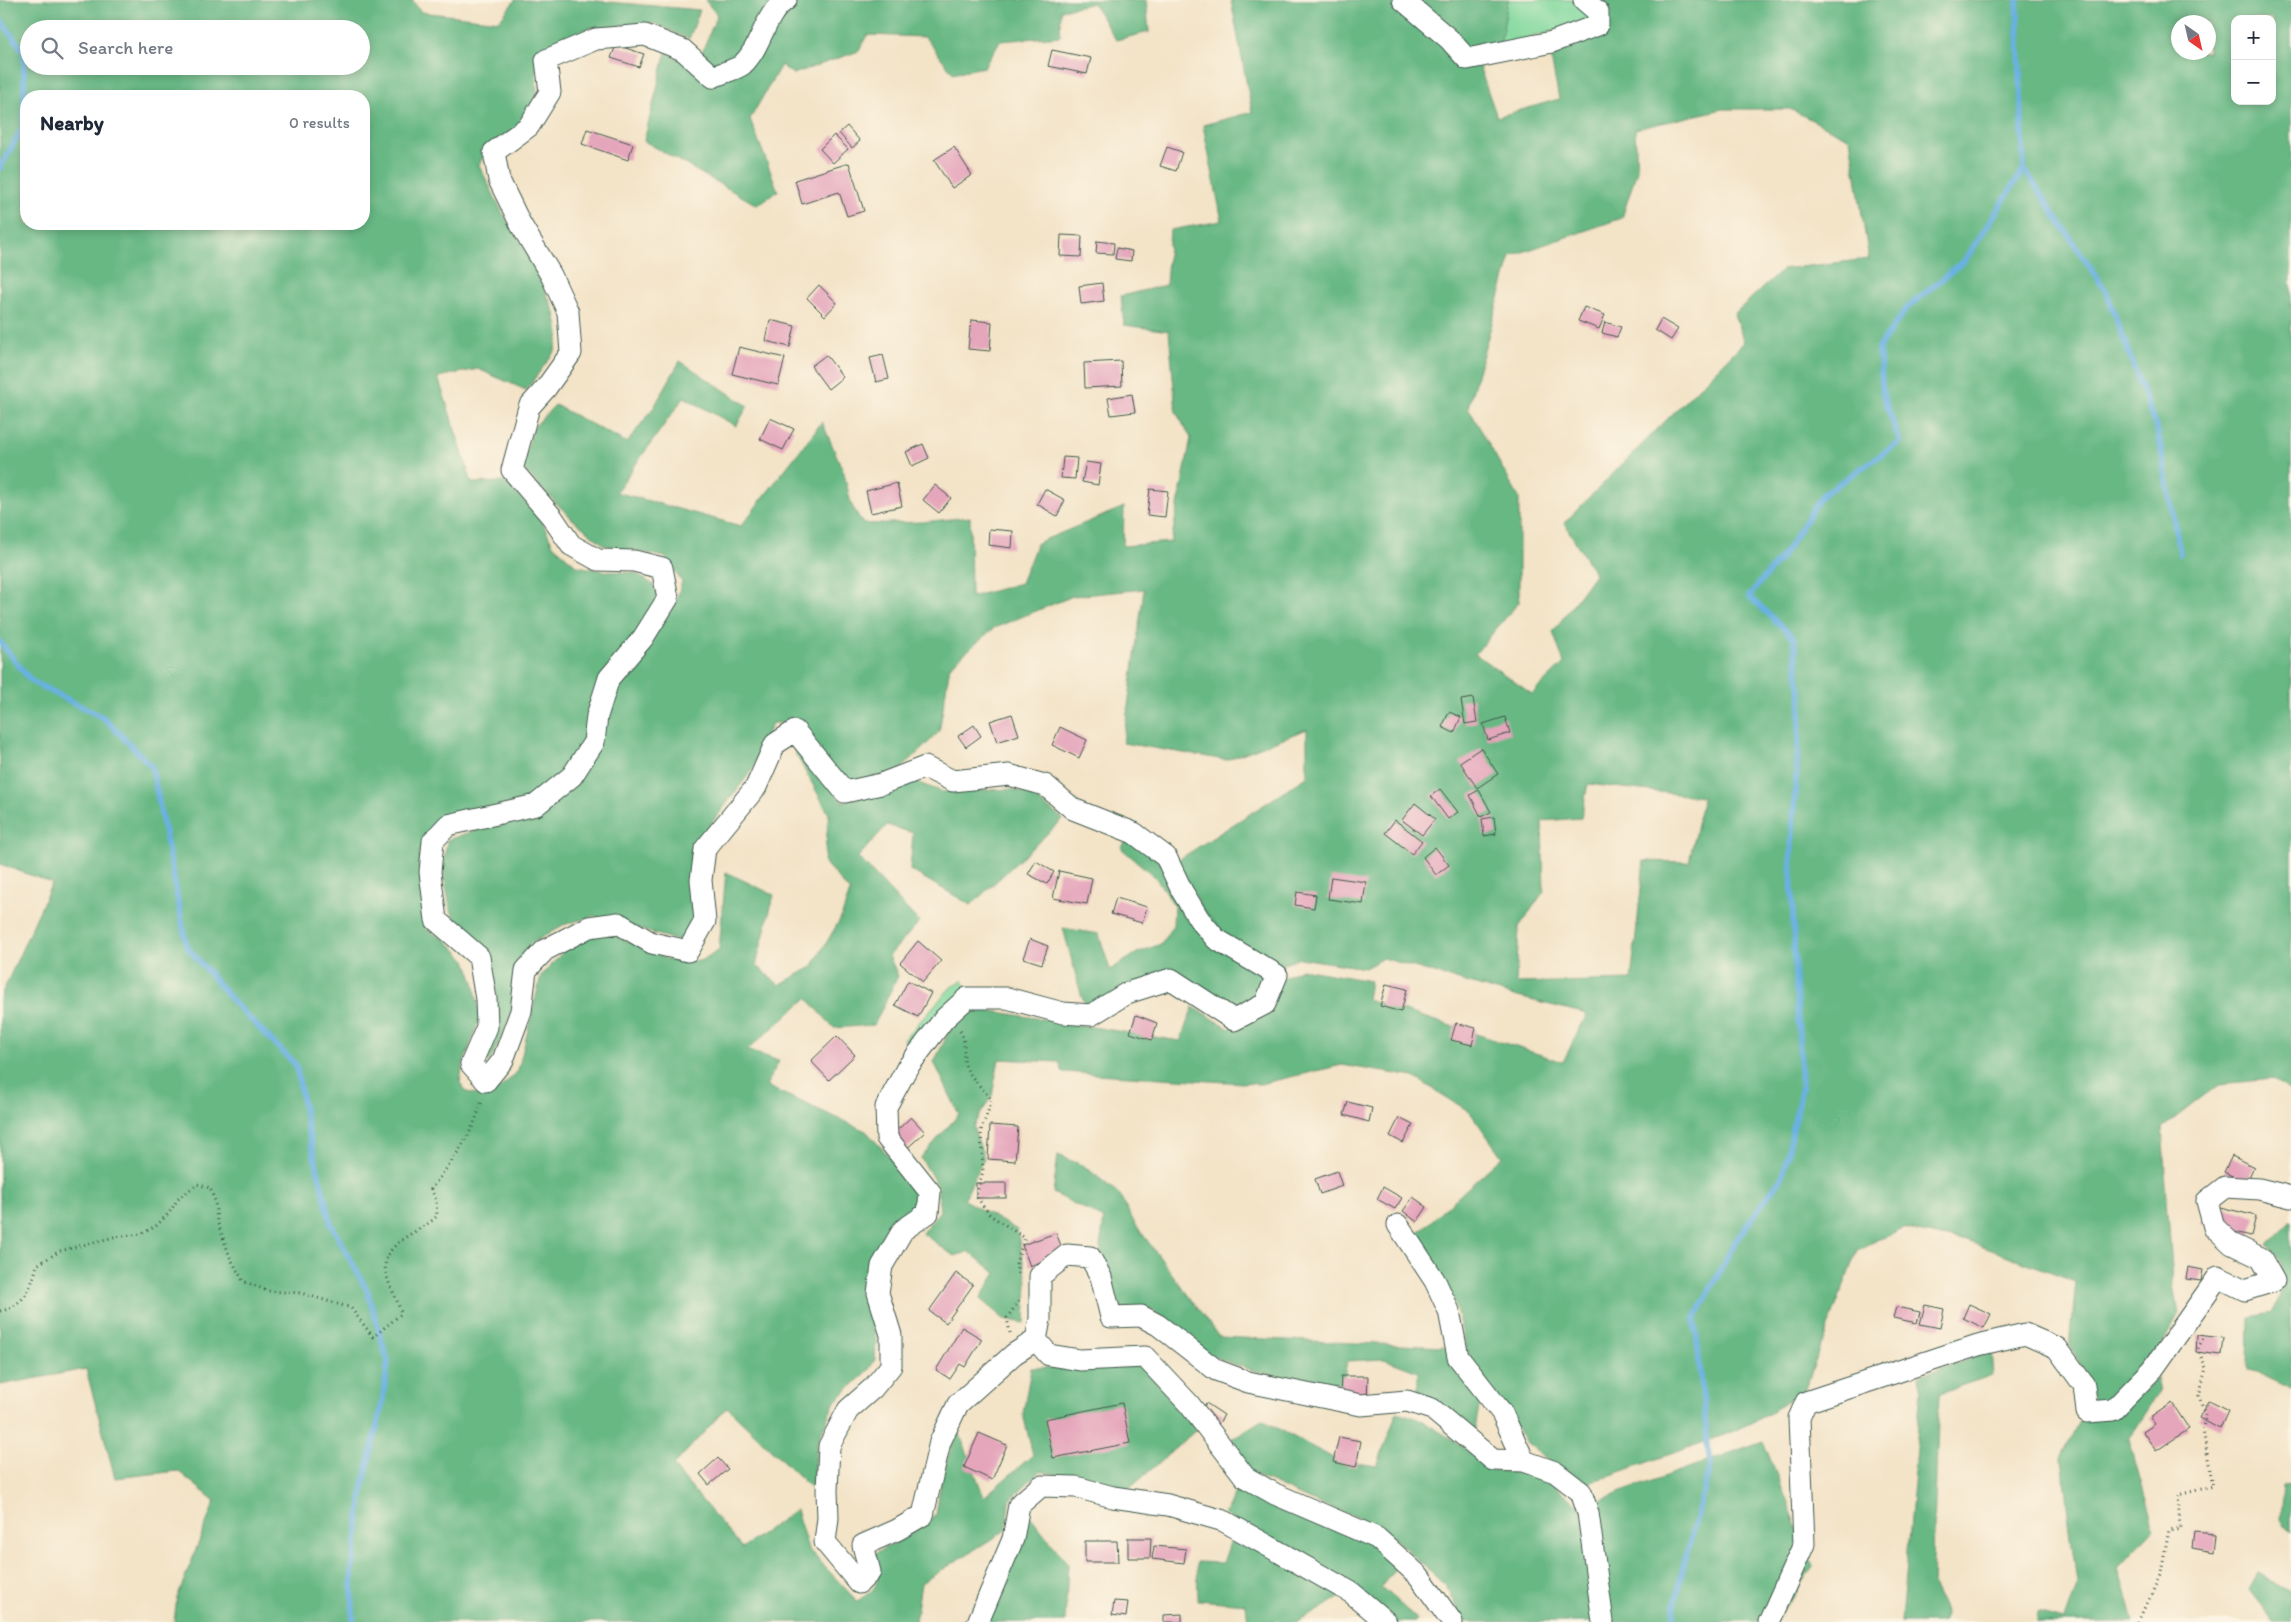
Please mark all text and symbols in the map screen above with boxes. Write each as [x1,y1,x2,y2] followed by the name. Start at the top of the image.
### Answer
[2171,15,2216,60] north arrow
[2231,15,2276,105] map controls
[2231,15,2276,60] button: +
[20,20,370,75] search box
[38,34,66,62] icon: search
[78,36,173,59] text: Search here
[2231,60,2276,105] button: −
[40,110,104,135] text: Nearby
[289,113,350,132] text: 0 results

